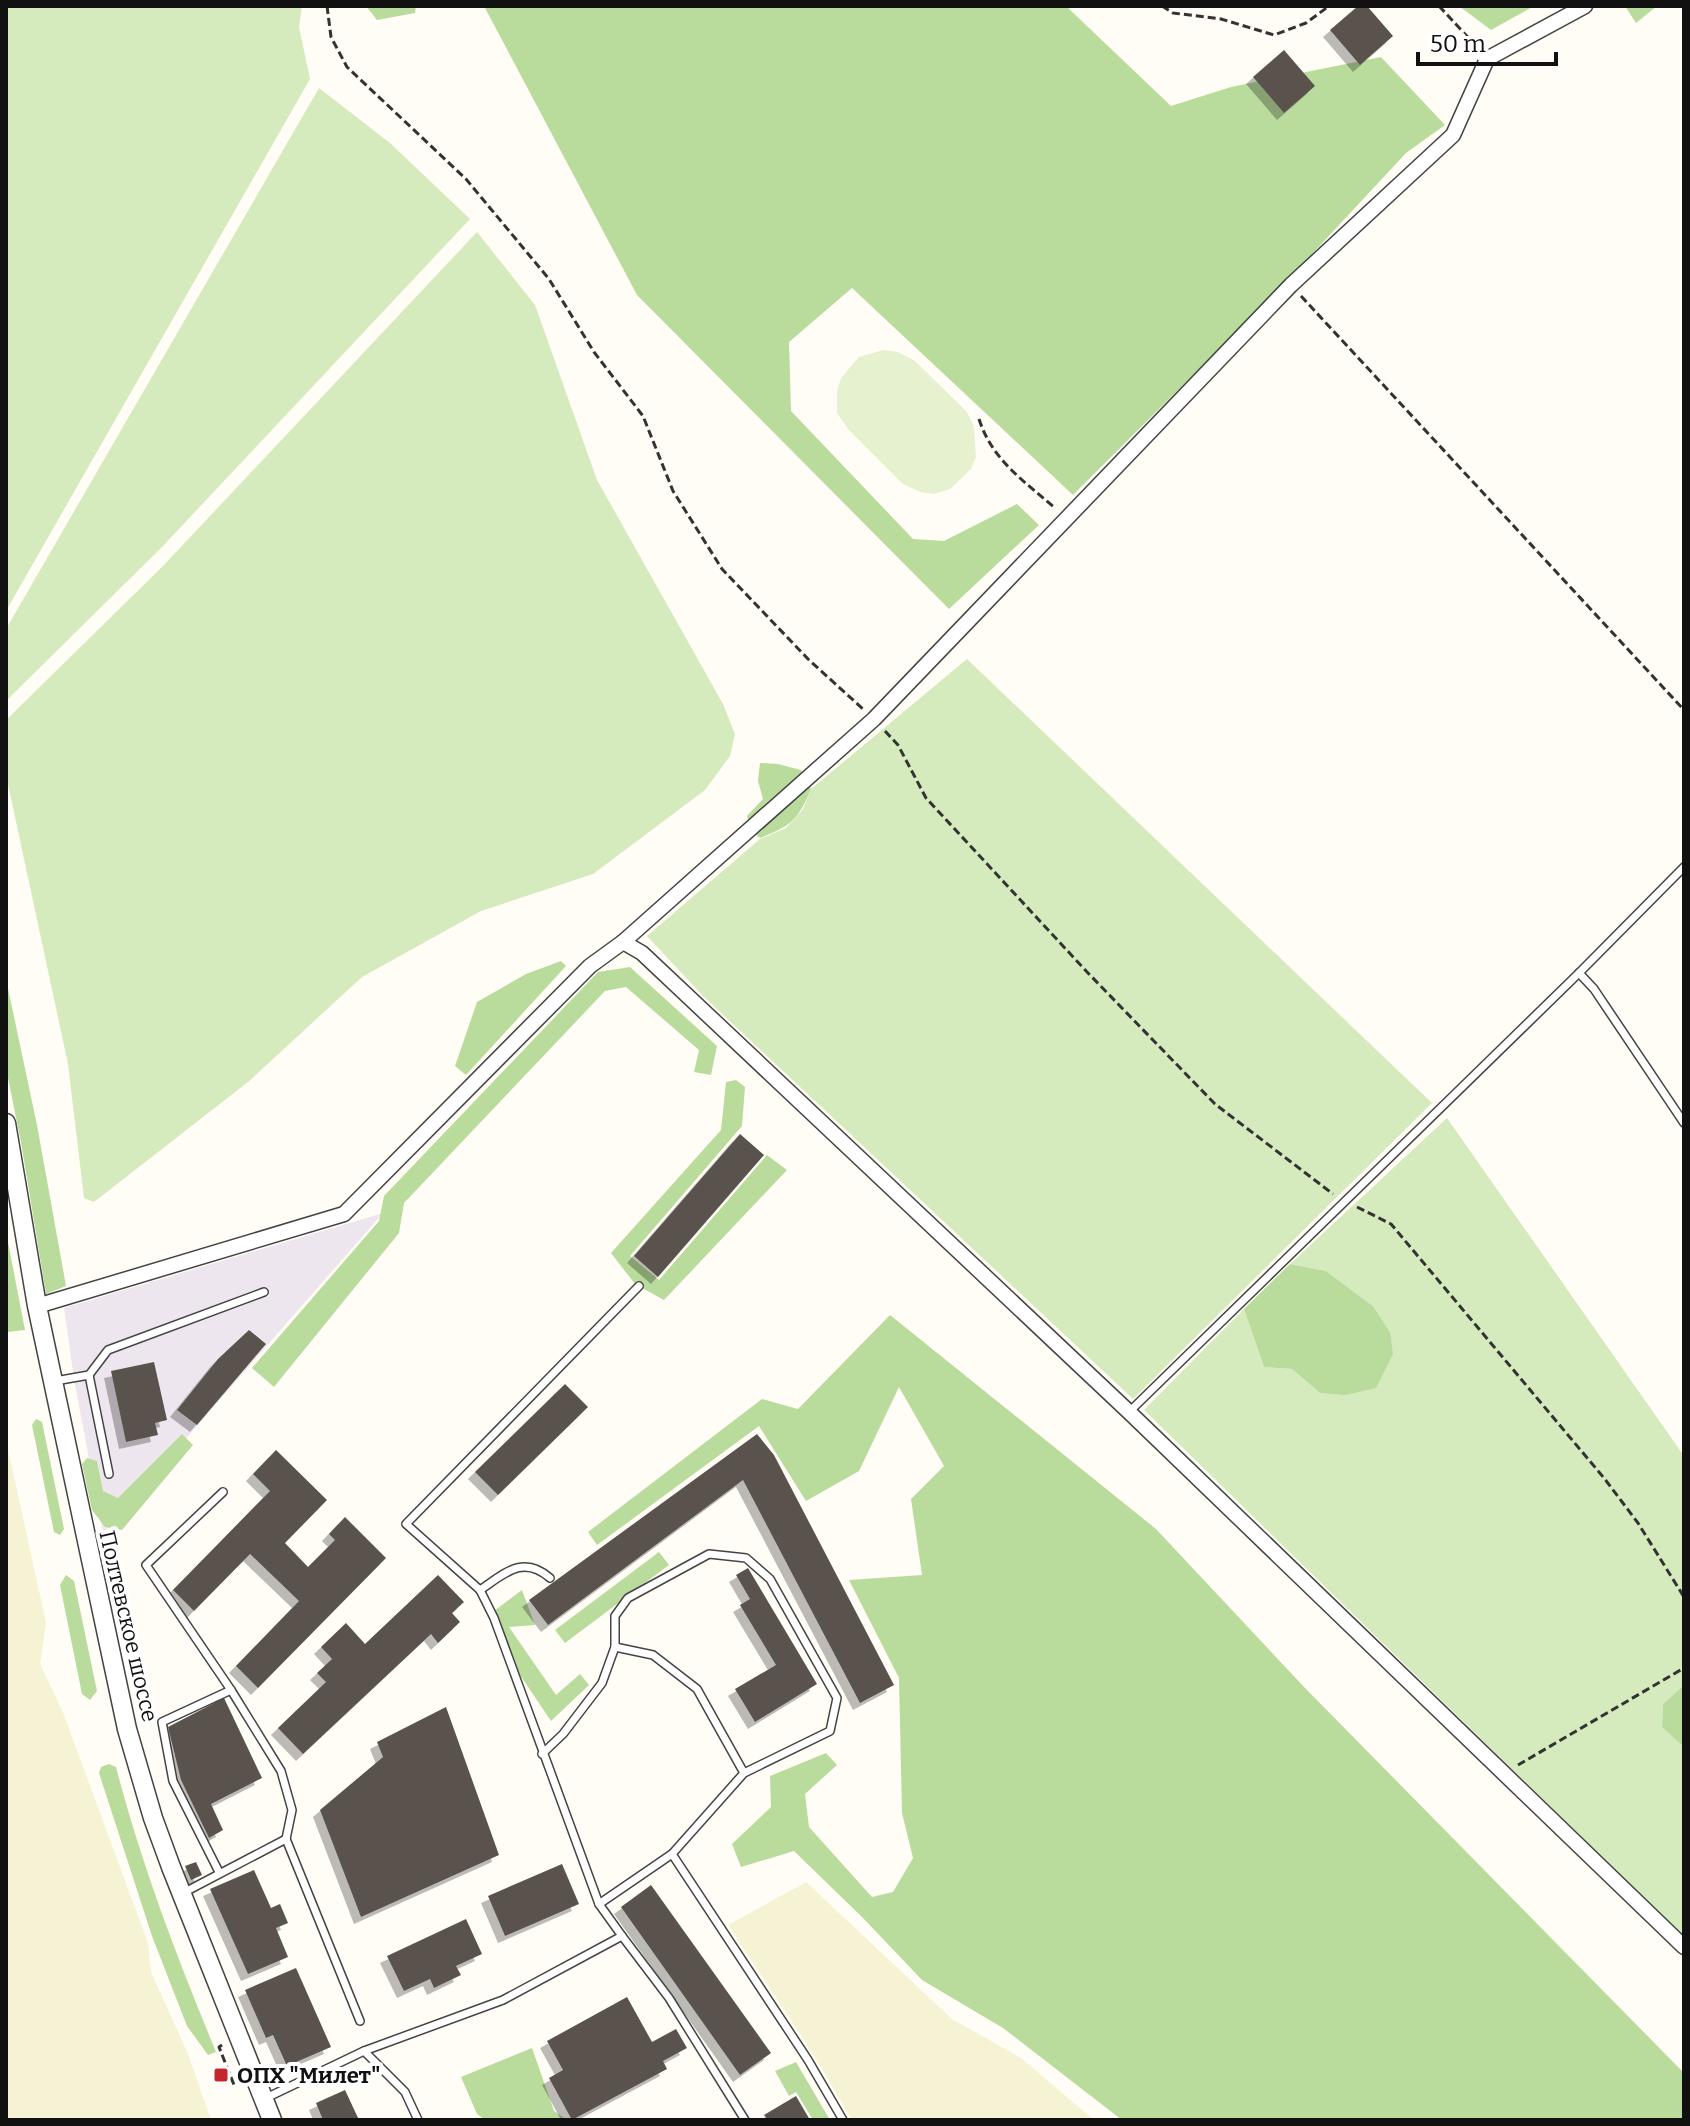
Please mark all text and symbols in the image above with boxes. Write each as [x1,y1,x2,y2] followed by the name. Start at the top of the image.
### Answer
[1418,16,1556,66] scale bar
[1430,30,1486,58] text: 50 m
[93,1528,164,1724] street label: Полтевское шоссе
[237,2062,380,2089] place label: ОПХ "Милет"
[212,2066,230,2084] marker: ОПХ "Милет"

